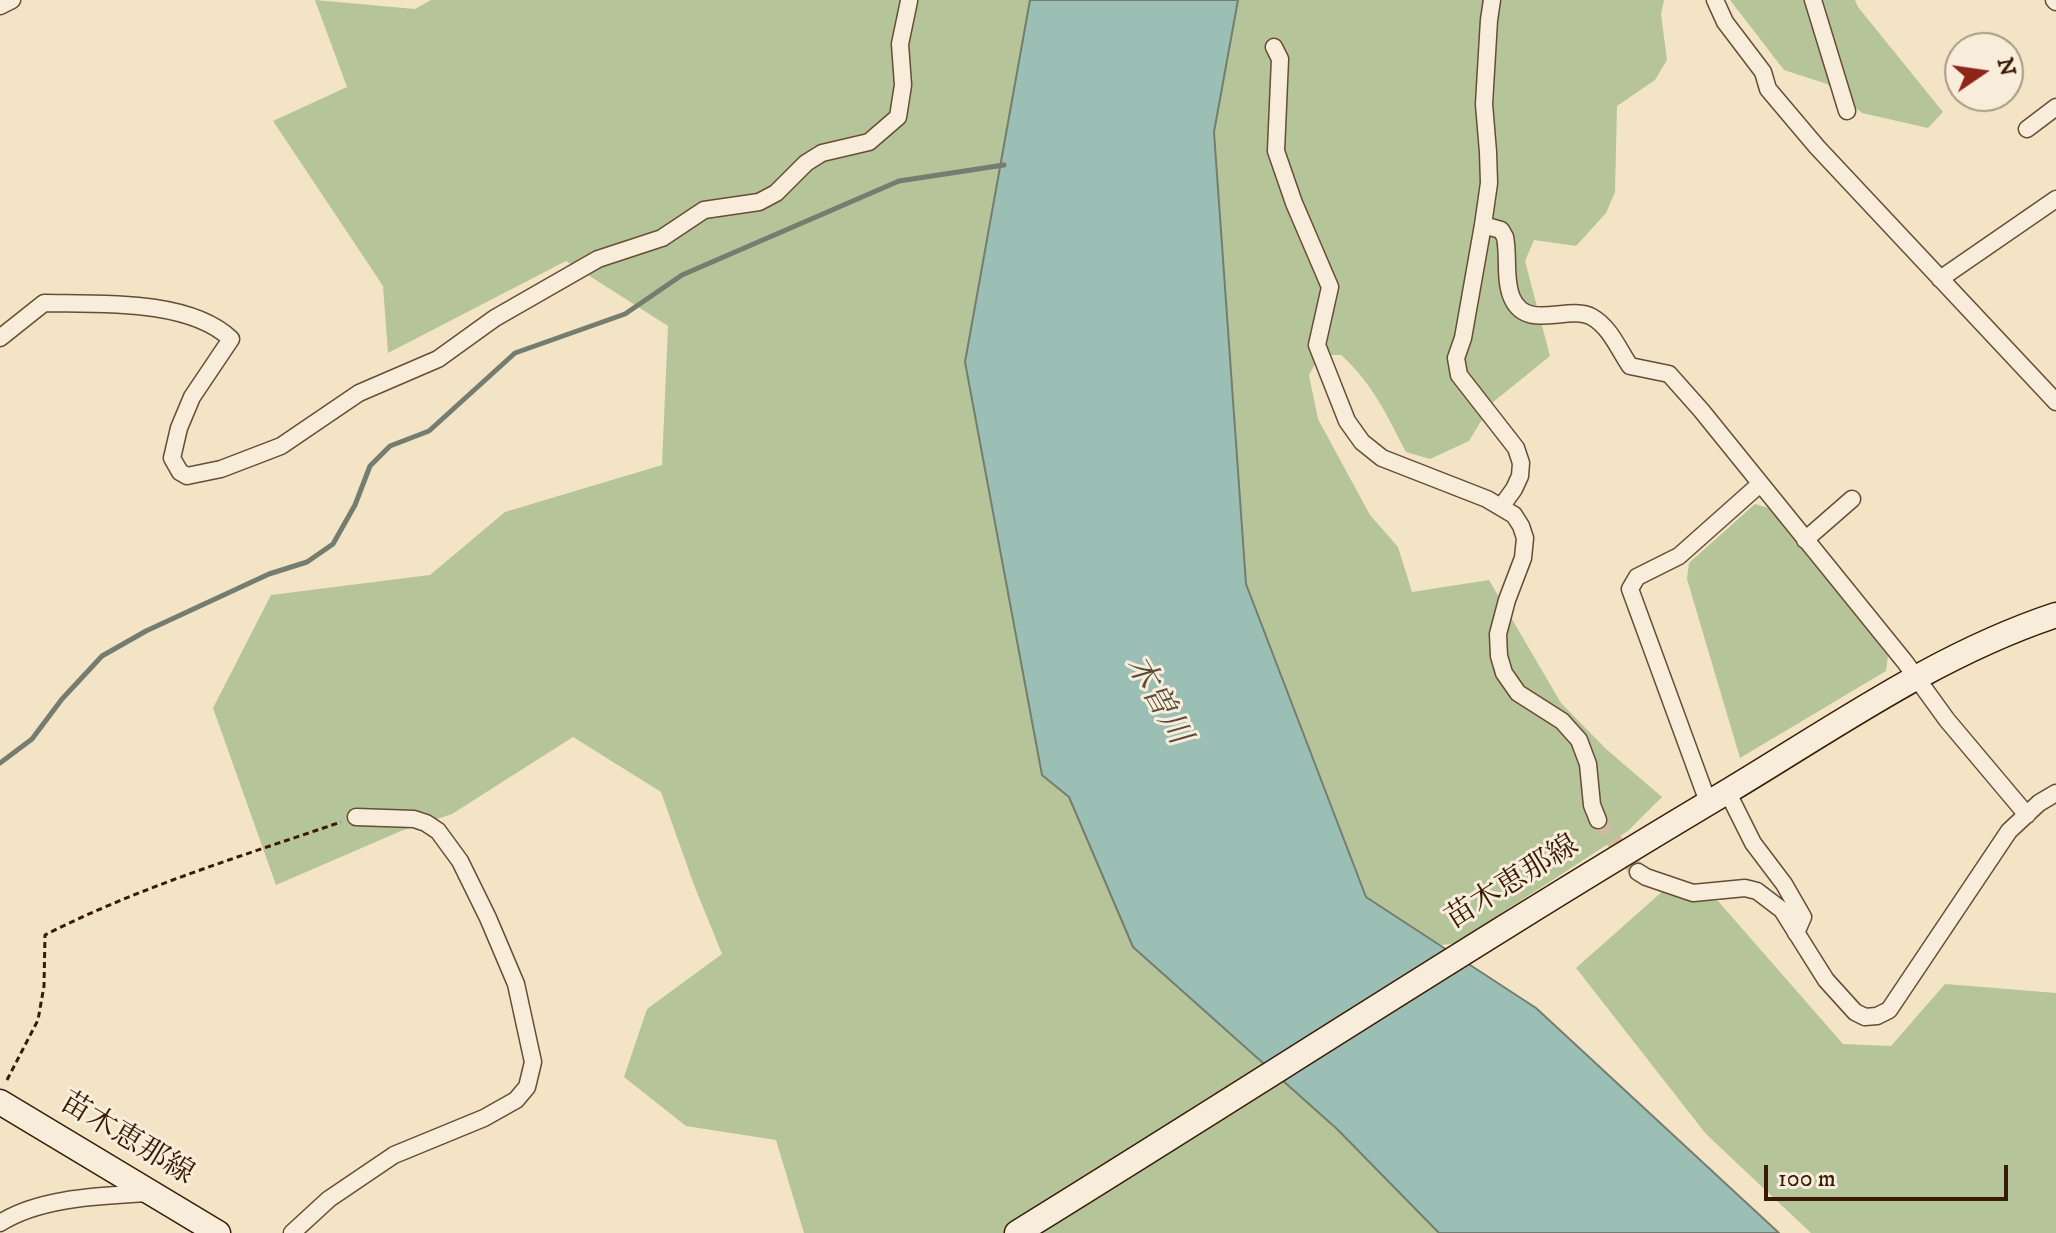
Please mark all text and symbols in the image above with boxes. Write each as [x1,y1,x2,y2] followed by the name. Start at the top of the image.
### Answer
[1944,32,2024,112] north arrow
[1991,55,2021,79] text: N
[1115,650,1197,752] water label: 木曽川
[1440,829,1586,939] street label: 苗木恵那線
[52,1086,200,1194] street label: 苗木恵那線
[1768,1149,2012,1199] scale bar
[1778,1164,1836,1194] text: 100 m

